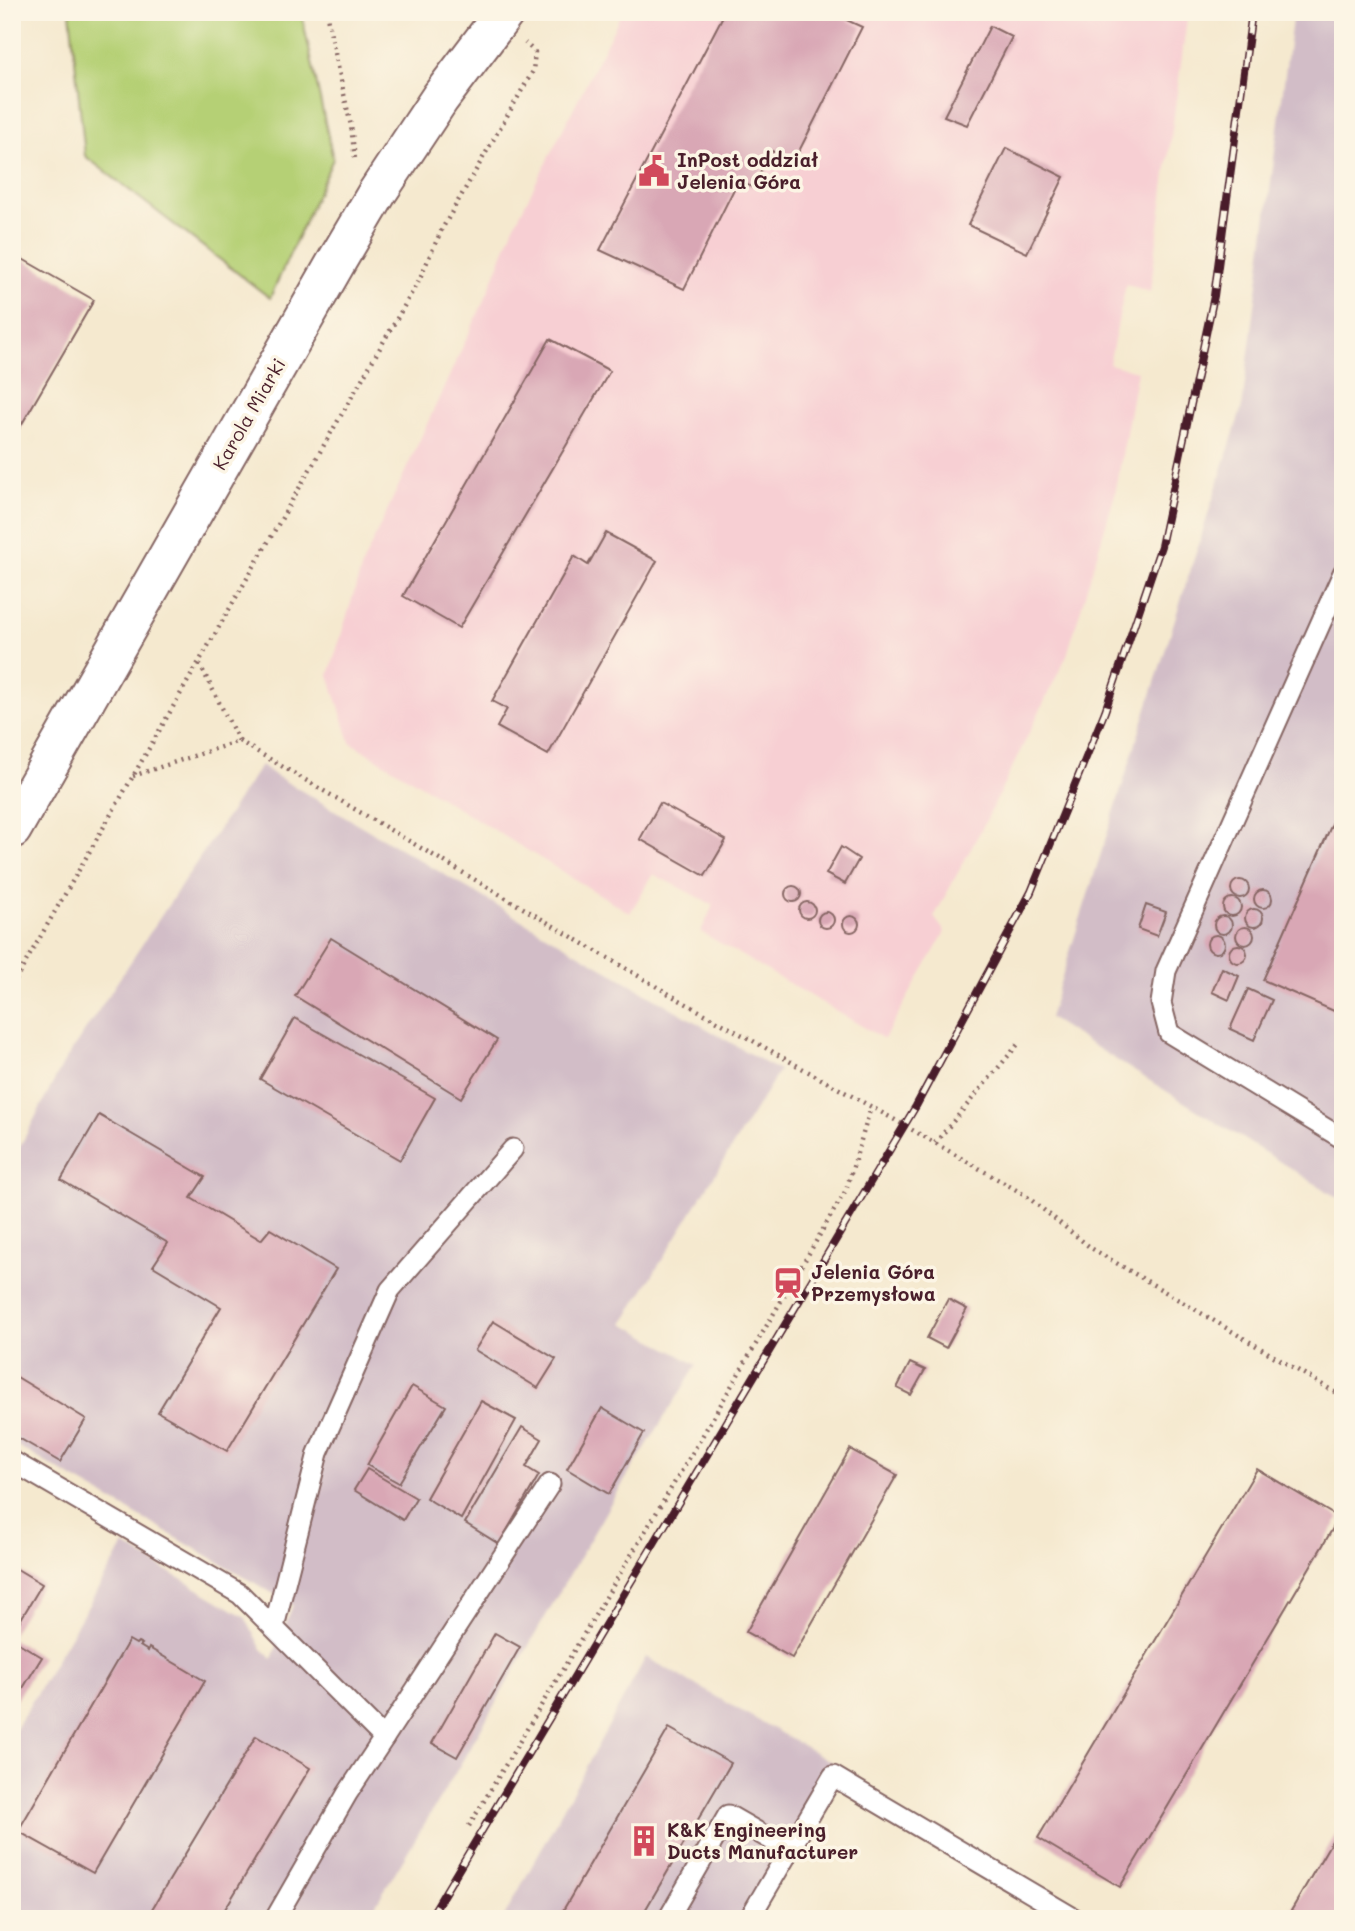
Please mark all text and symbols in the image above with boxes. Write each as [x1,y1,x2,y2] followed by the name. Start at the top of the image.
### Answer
[677,147,818,194] place label: InPost oddział Jelenia Góra
[637,154,671,188] public building icon: InPost oddział Jelenia Góra
[206,353,291,474] street label: Karola Miarki
[811,1259,936,1306] place label: Jelenia Góra Przemysłowa
[771,1266,805,1300] station icon: Jelenia Góra Przemysłowa
[667,1817,858,1864] place label: K&K Engineering Ducts Manufacturer
[627,1824,661,1858] building icon: K&K Engineering Ducts Manufacturer

